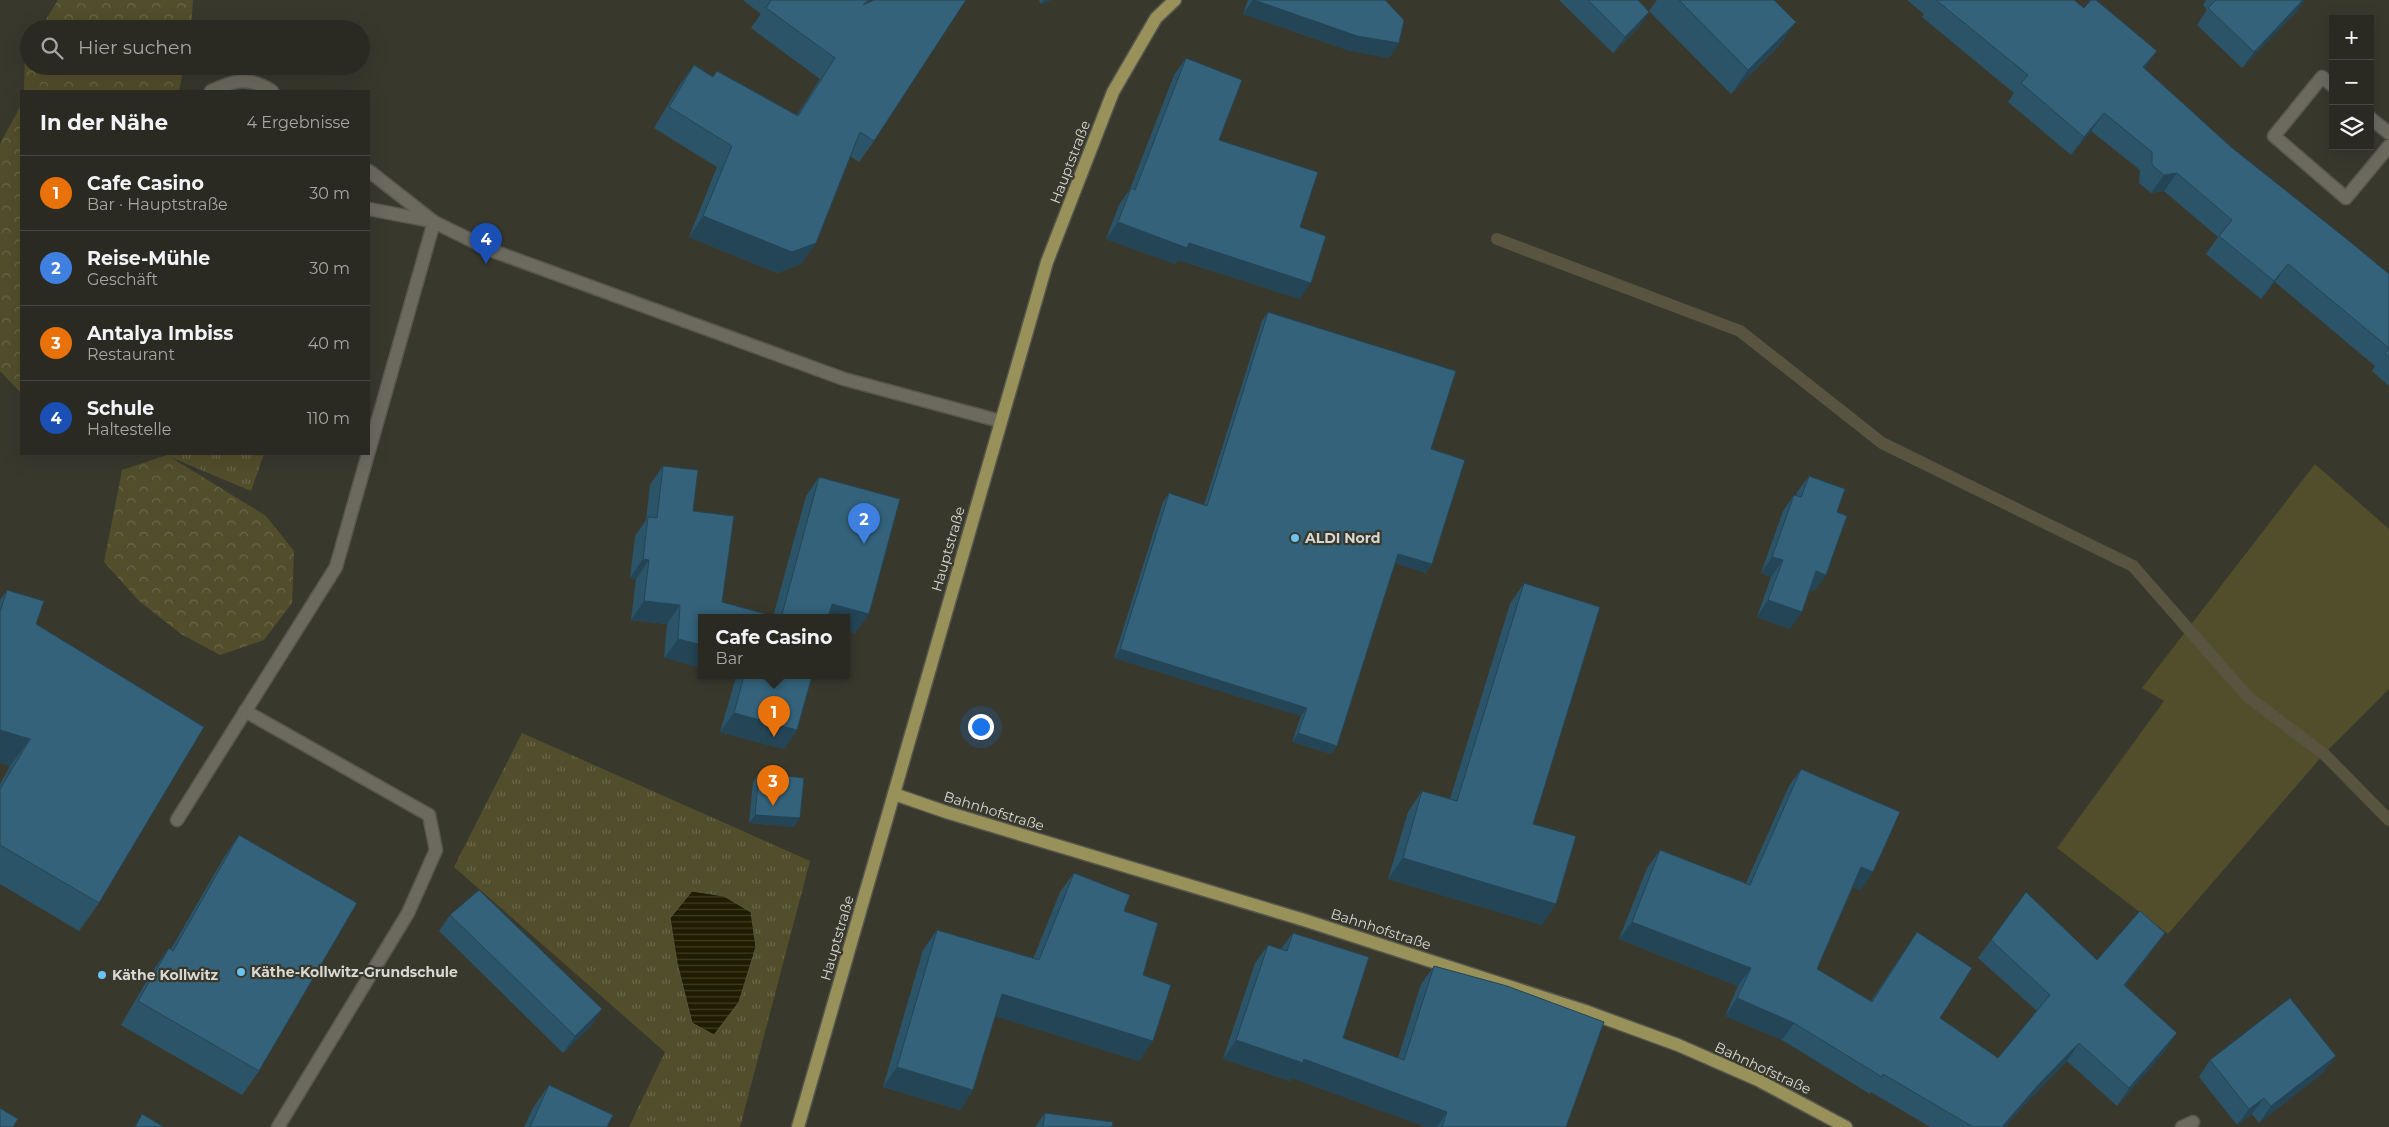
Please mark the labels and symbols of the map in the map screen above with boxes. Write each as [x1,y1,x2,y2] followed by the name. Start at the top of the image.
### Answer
[1046,118,1094,206] street label: Hauptstraße
[470,223,502,264] pin: 4
[848,503,880,544] pin: 2
[927,504,969,594] street label: Hauptstraße
[1304,529,1380,547] place label: ALDI Nord
[1289,532,1301,544] marker: ALDI Nord
[758,696,790,737] pin: 1
[968,714,994,740] your location
[757,765,789,806] pin: 3
[941,787,1047,835] street label: Bahnhofstraße
[816,893,858,983] street label: Hauptstraße
[1329,904,1433,954] street label: Bahnhofstraße
[251,963,458,981] place label: Käthe-Kollwitz-Grundschule
[112,966,219,984] place label: Käthe Kollwitz
[235,966,247,978] marker: Käthe-Kollwitz-Grundschule
[96,969,108,981] marker: Käthe Kollwitz
[1712,1038,1814,1098] street label: Bahnhofstraße

